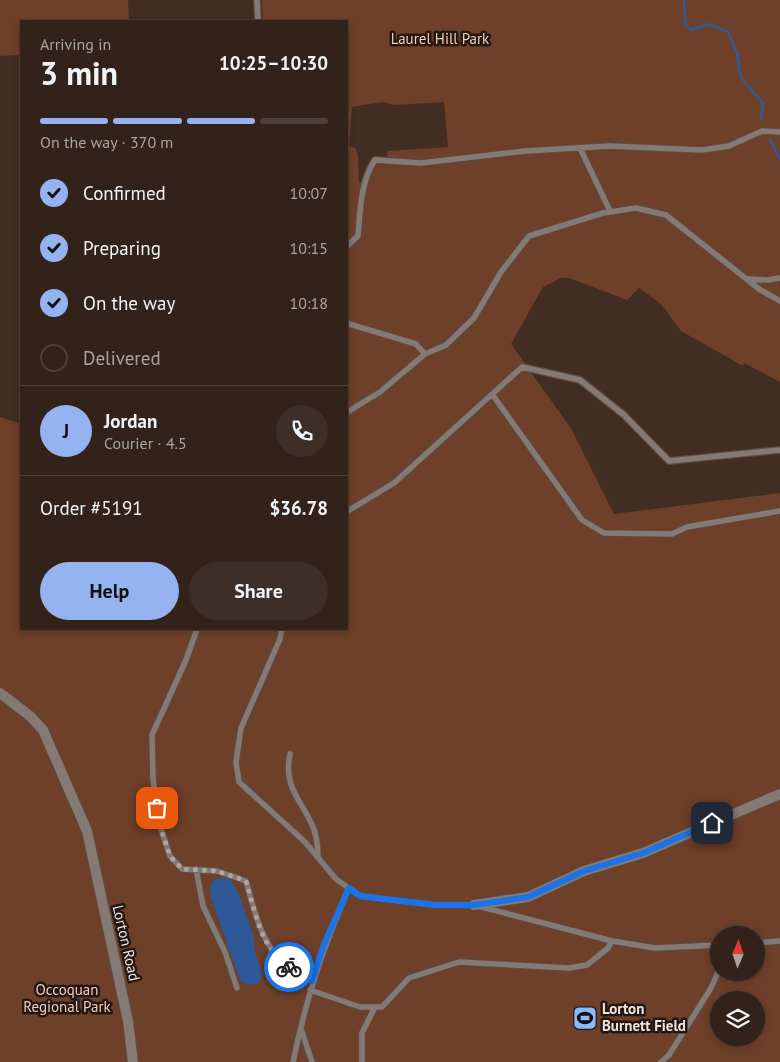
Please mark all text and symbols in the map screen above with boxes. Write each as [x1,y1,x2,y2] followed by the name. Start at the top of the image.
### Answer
[391,29,490,48] park label: Laurel Hill Park
[40,34,111,54] text: Arriving in
[219,51,328,75] text: 10:25–10:30
[40,52,118,94] text: 3 min
[40,132,173,152] text: On the way · 370 m
[40,179,68,207] icon: check
[83,181,166,205] text: Confirmed
[290,183,328,203] text: 10:07
[40,234,68,262] icon: check
[83,236,161,260] text: Preparing
[290,238,328,258] text: 10:15
[40,289,68,317] icon: check
[83,291,175,315] text: On the way
[290,293,328,313] text: 10:18
[83,346,161,370] text: Delivered
[276,405,328,457] button: phone
[104,409,157,433] text: Jordan
[63,419,69,443] text: J
[104,433,187,453] text: Courier · 4.5
[40,496,143,520] text: Order #5191
[269,496,328,520] text: $36.78
[40,562,179,620] button: Help
[189,562,328,620] button: Share
[136,787,178,829] pin
[143,794,171,822] icon: bag
[691,802,733,844] pin
[698,809,726,837] icon: home
[109,903,144,983] street label: Lorton Road
[710,926,765,981] north arrow
[710,926,765,1046] map controls
[264,942,314,992] courier
[275,953,303,981] icon: bike
[23,980,112,1016] park label: Occoquan Regional Park
[710,991,765,1046] button: layers
[602,999,686,1035] place label: Lorton Burnett Field
[572,1005,598,1031] sports icon: Lorton Burnett Field

